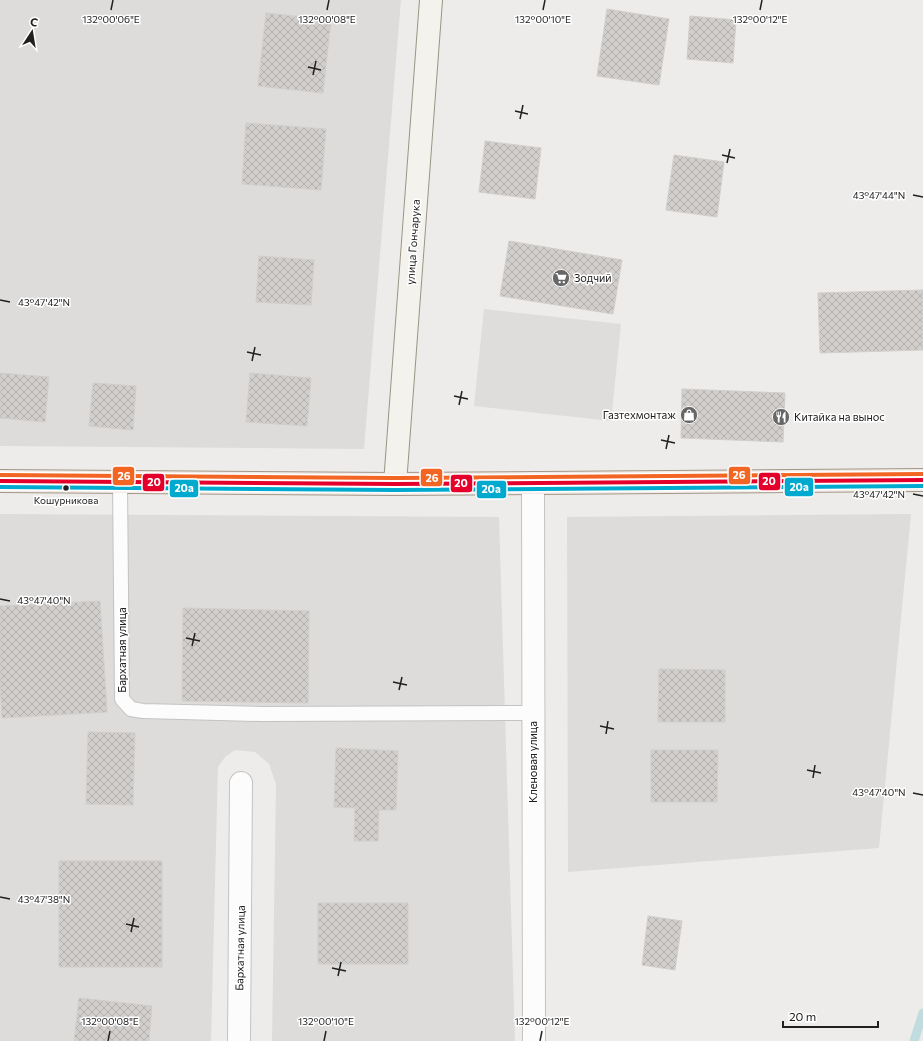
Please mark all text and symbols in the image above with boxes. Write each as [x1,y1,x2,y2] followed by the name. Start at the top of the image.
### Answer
[12,12,52,52] north arrow
[82,13,140,25] text: 132°00'06"E
[298,13,356,25] text: 132°00'08"E
[515,13,571,25] text: 132°00'10"E
[733,13,787,25] text: 132°00'12"E
[29,15,40,29] text: С
[853,189,905,201] text: 43°47'44"N
[403,199,422,285] street label: улица Гончарука
[551,268,571,288] supermarket icon: Зодчий
[574,271,612,284] place label: Зодчий
[18,296,70,308] text: 43°47'42"N
[679,405,699,425] shop icon: Газтехмонтаж
[771,407,791,427] restaurant icon: Китайка на вынос
[603,408,676,421] place label: Газтехмонтаж
[794,410,885,423] place label: Китайка на вынос
[112,466,135,486] line badge: 26
[728,466,751,485] line badge: 26
[420,468,443,487] line badge: 26
[733,468,746,481] text: 26
[118,469,131,482] text: 26
[426,471,439,484] text: 26
[758,472,781,491] line badge: 20
[142,473,165,492] line badge: 20
[450,474,473,493] line badge: 20
[762,474,776,487] text: 20
[147,475,161,488] text: 20
[454,476,468,489] text: 20
[784,477,814,497] line badge: 20а
[169,479,199,498] line badge: 20а
[476,480,507,499] line badge: 20а
[789,480,809,493] text: 20а
[174,481,194,494] text: 20а
[481,482,501,495] text: 20а
[61,483,71,493] marker: Кошурникова
[853,488,905,500] text: 43°47'42"N
[34,494,98,506] place label: Кошурникова
[17,594,71,606] text: 43°47'40"N
[115,607,128,693] street label: Бархатная улица
[526,721,539,803] street label: Кленовая улица
[852,786,906,798] text: 43°47'40"N
[18,893,70,905] text: 43°47'38"N
[232,905,247,991] street label: Бархатная улица
[783,1003,878,1029] scale bar
[789,1009,816,1023] text: 20 m
[81,1015,139,1027] text: 132°00'08"E
[298,1015,354,1027] text: 132°00'10"E
[515,1015,569,1027] text: 132°00'12"E

